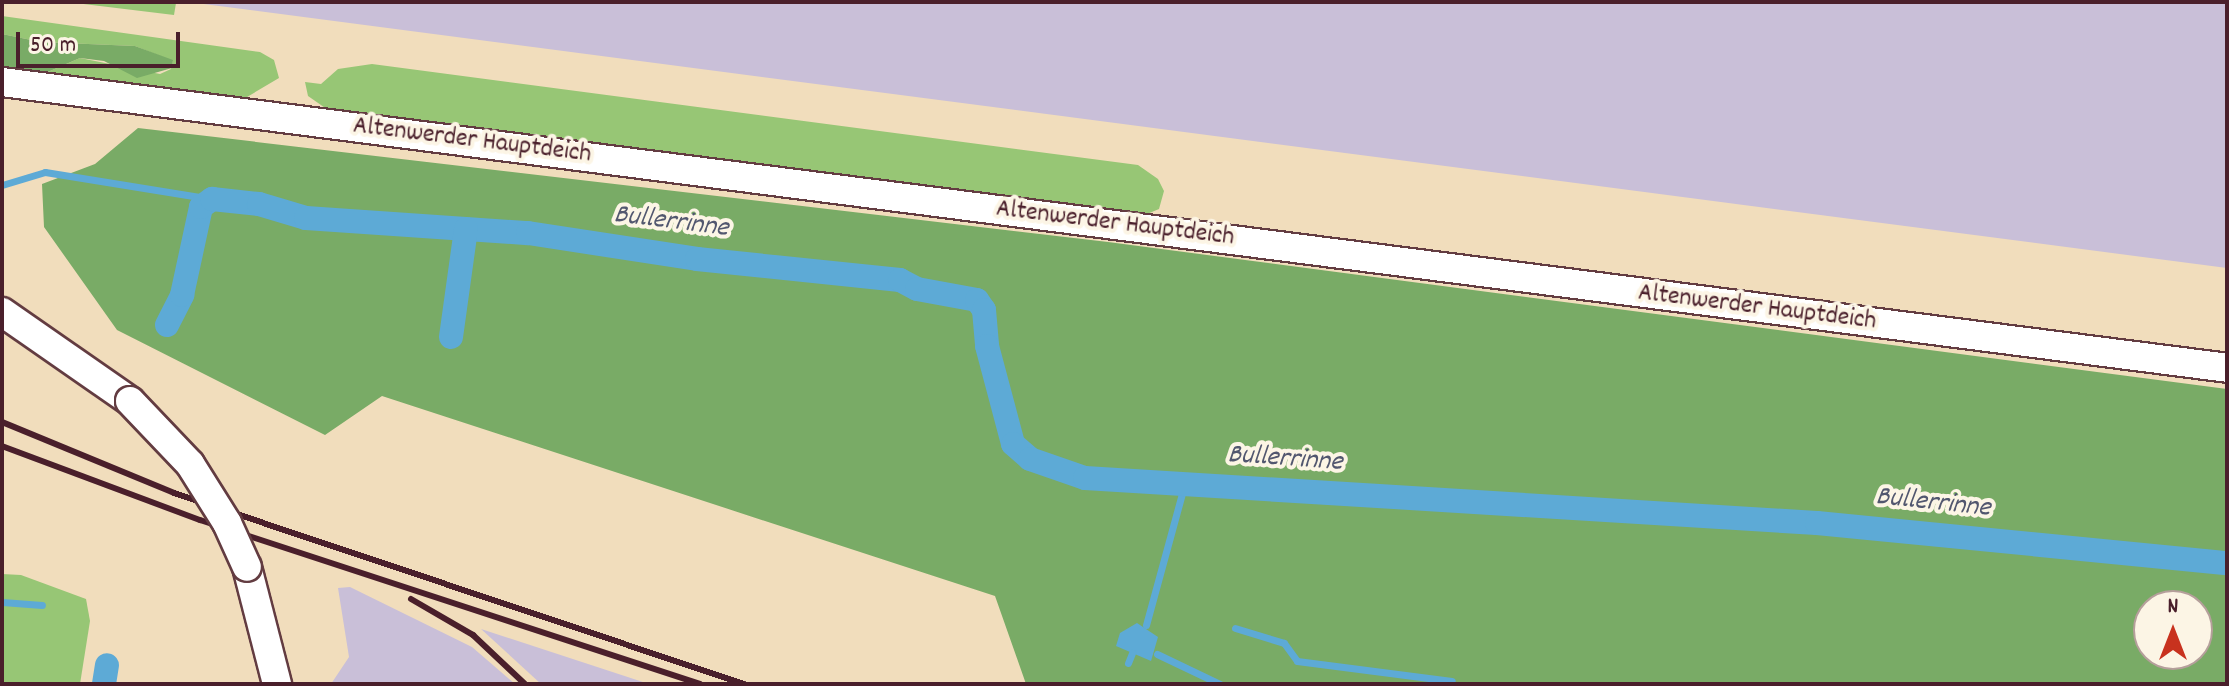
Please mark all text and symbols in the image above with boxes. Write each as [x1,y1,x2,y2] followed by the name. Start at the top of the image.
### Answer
[20,16,184,66] scale bar
[30,29,76,63] text: 50 m
[351,111,593,171] street label: Altenwerder Hauptdeich
[994,194,1236,254] street label: Altenwerder Hauptdeich
[612,199,730,247] water label: Bullerrinne
[1636,278,1878,338] street label: Altenwerder Hauptdeich
[1226,439,1344,481] water label: Bullerrinne
[1874,481,1992,527] water label: Bullerrinne
[2133,590,2213,670] north arrow
[2168,592,2178,623] text: N

